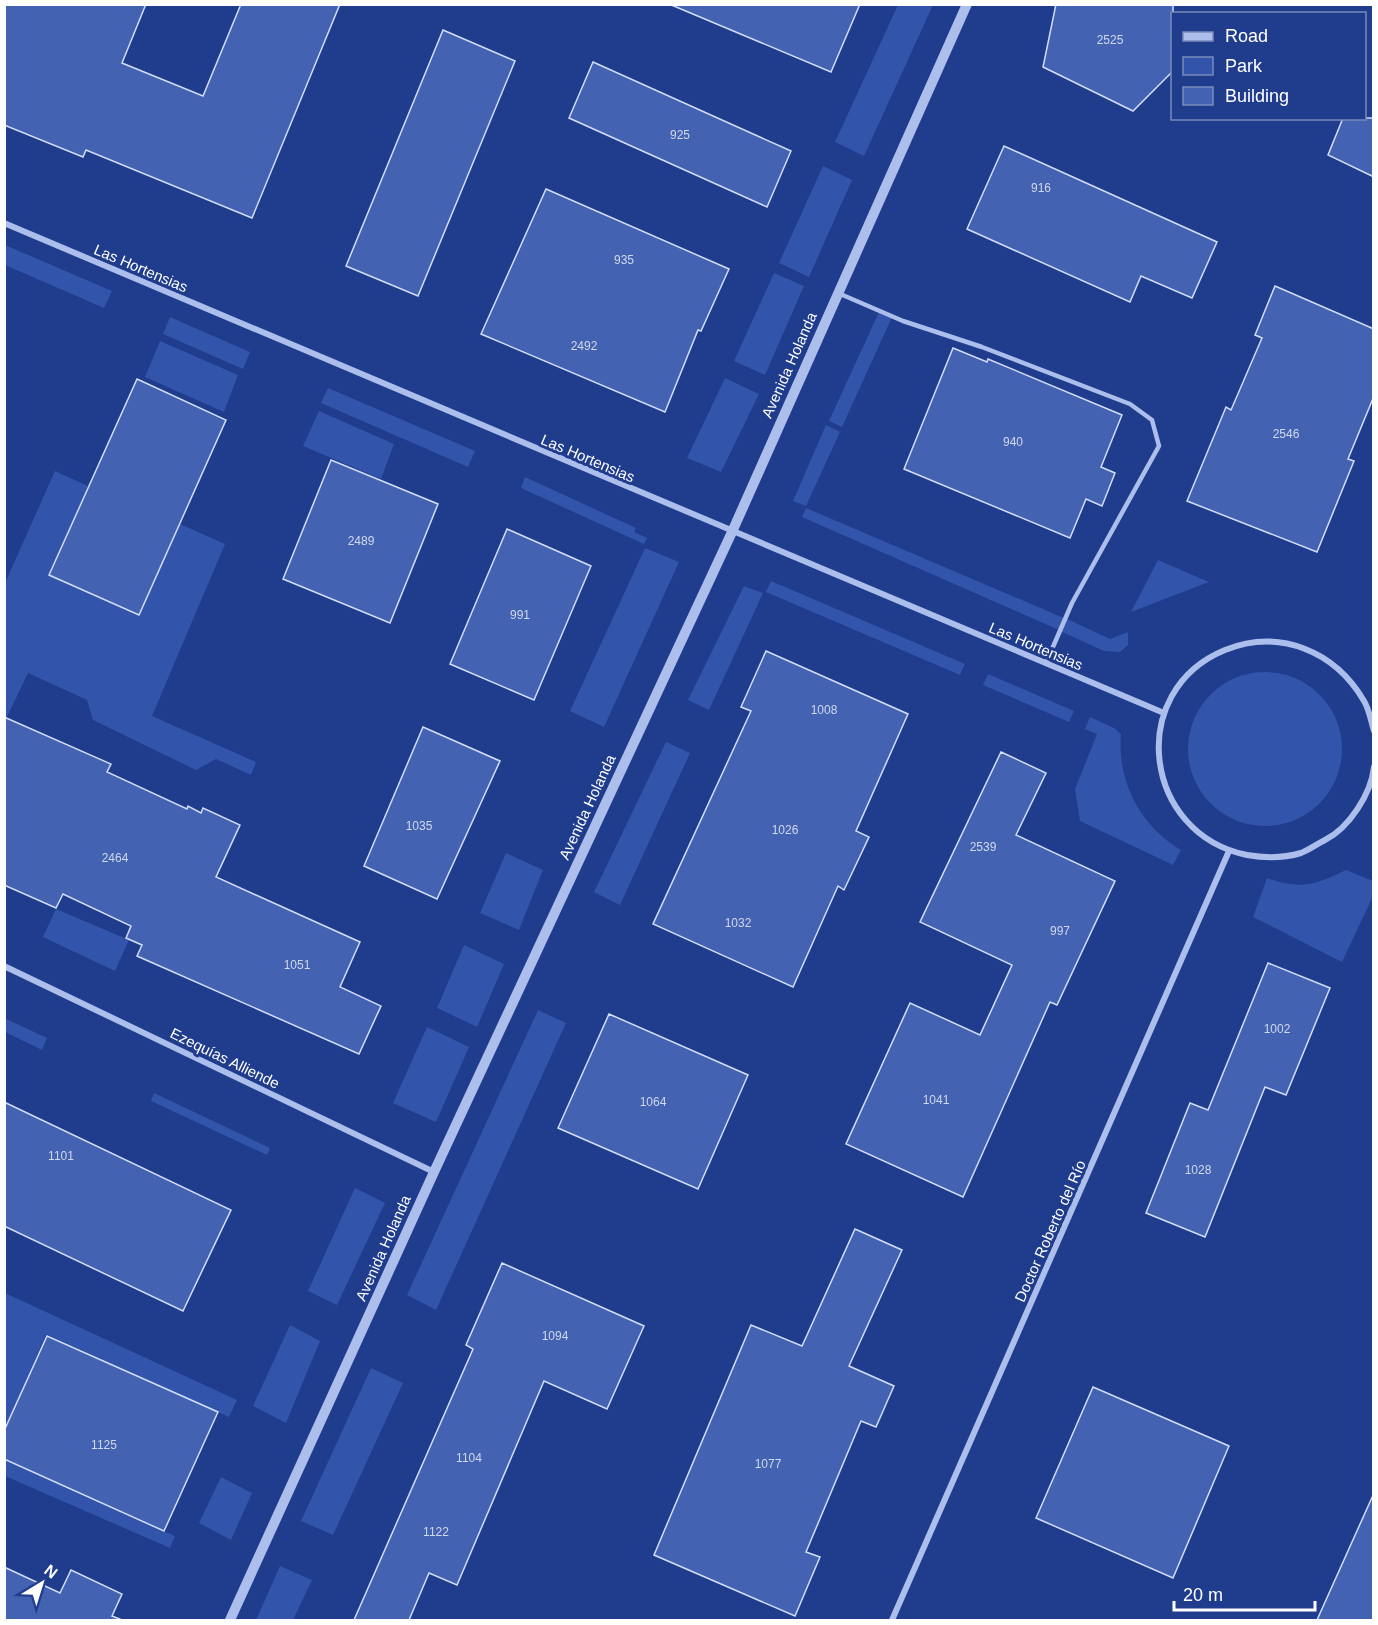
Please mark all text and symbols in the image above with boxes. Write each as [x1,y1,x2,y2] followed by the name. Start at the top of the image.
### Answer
[1171,12,1366,120] legend
[1225,26,1268,46] text: Road
[1097,33,1124,47] house number: 2525
[1225,56,1263,76] text: Park
[1225,86,1289,106] text: Building
[670,128,690,142] house number: 925
[1031,181,1051,195] house number: 916
[92,241,190,295] street label: Las Hortensias
[614,253,634,267] house number: 935
[758,309,820,421] street label: Avenida Holanda
[571,339,598,353] house number: 2492
[1273,427,1300,441] house number: 2546
[539,431,637,485] street label: Las Hortensias
[1003,435,1023,449] house number: 940
[348,534,375,548] house number: 2489
[510,608,530,622] house number: 991
[987,619,1085,673] street label: Las Hortensias
[811,703,838,717] house number: 1008
[555,751,619,862] street label: Avenida Holanda
[406,819,433,833] house number: 1035
[772,823,799,837] house number: 1026
[970,840,997,854] house number: 2539
[102,851,129,865] house number: 2464
[725,916,752,930] house number: 1032
[1050,924,1070,938] house number: 997
[284,958,311,972] house number: 1051
[1264,1022,1291,1036] house number: 1002
[168,1024,282,1092] street label: Ezequías Alliende
[923,1093,950,1107] house number: 1041
[640,1095,667,1109] house number: 1064
[48,1149,74,1163] house number: 1101
[1011,1157,1089,1305] street label: Doctor Roberto del Río
[1185,1163,1212,1177] house number: 1028
[352,1192,414,1304] street label: Avenida Holanda
[542,1329,569,1343] house number: 1094
[91,1438,117,1452] house number: 1125
[456,1451,482,1465] house number: 1104
[755,1457,782,1471] house number: 1077
[423,1525,449,1539] house number: 1122
[12,1553,72,1613] north arrow
[41,1561,61,1582] text: N
[1174,1574,1315,1612] scale bar
[1183,1585,1223,1605] text: 20 m

